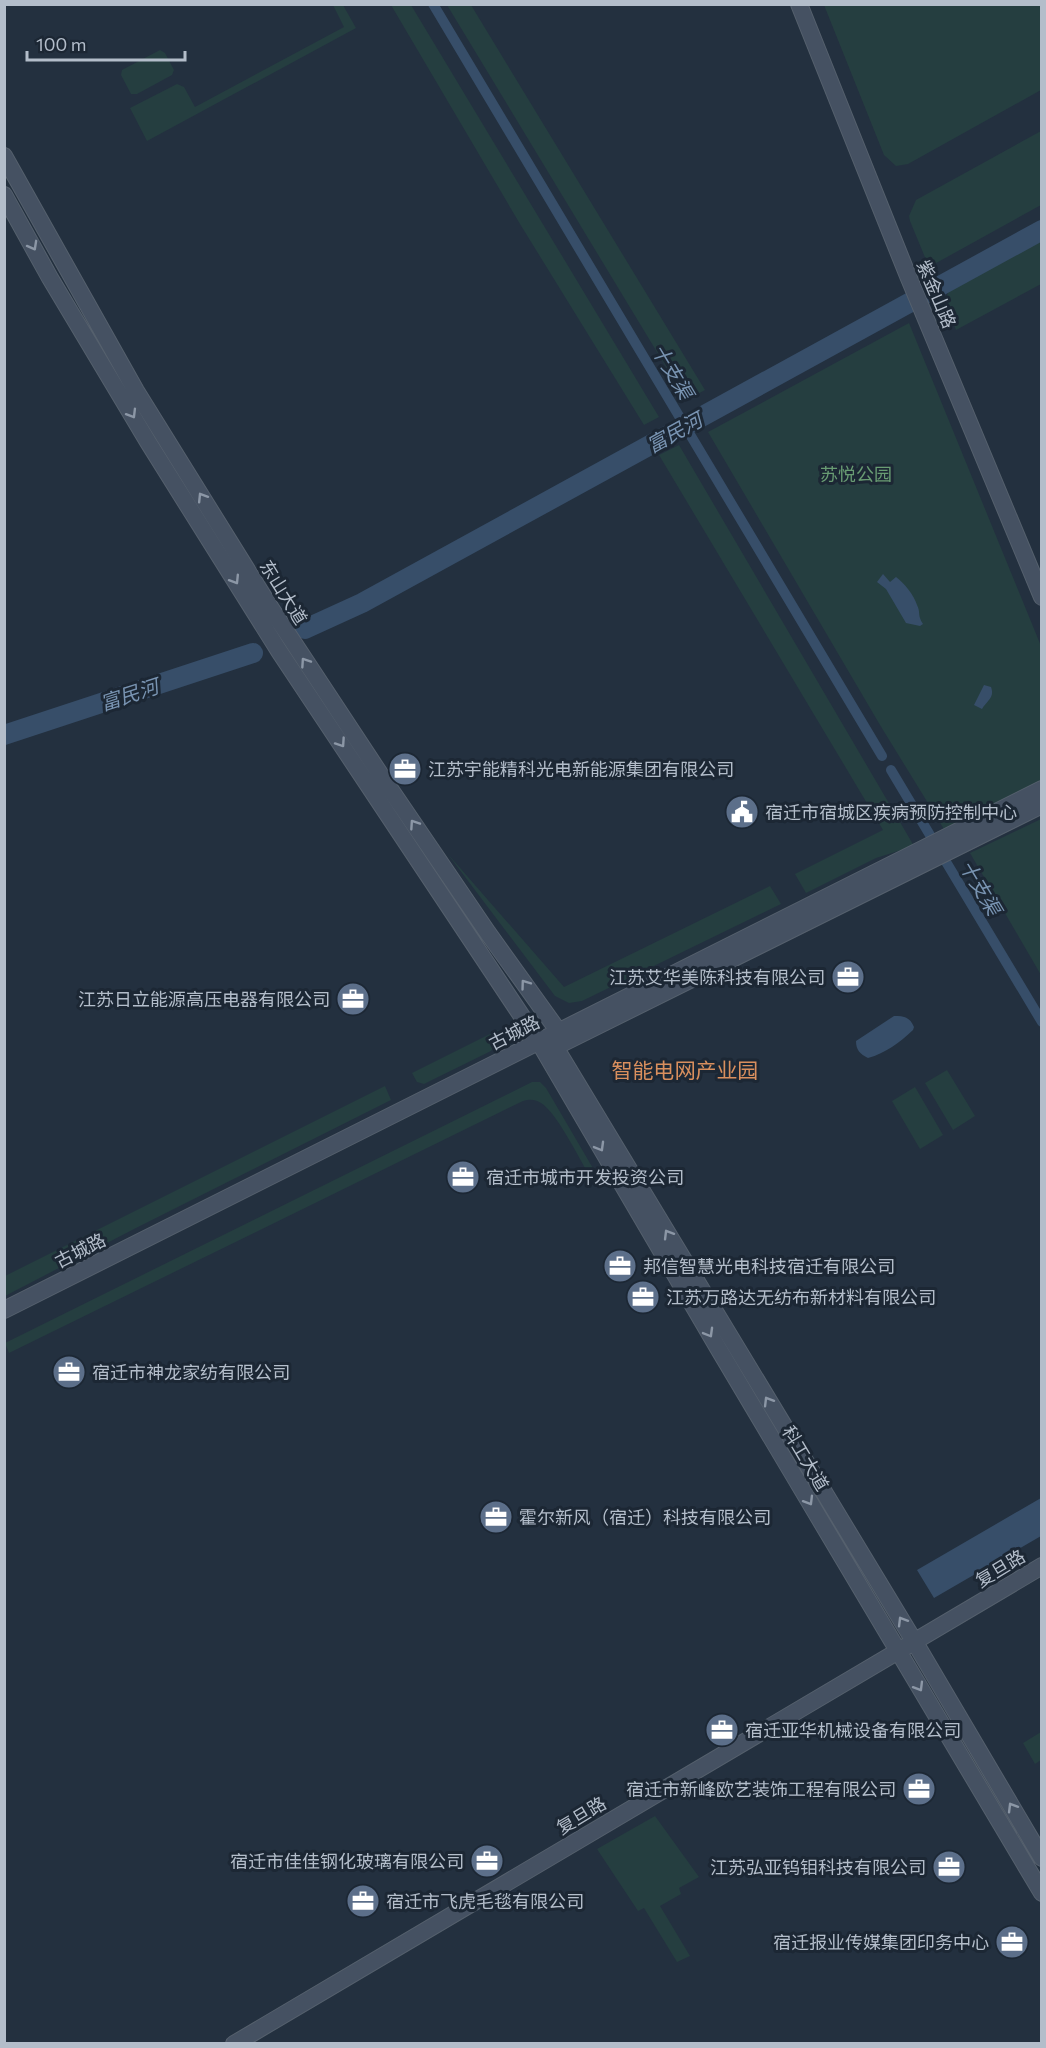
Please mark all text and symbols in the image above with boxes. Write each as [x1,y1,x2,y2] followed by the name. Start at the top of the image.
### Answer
[27,24,184,62] scale bar
[36,33,86,55] text: 100 m
[26,240,37,250] one-way arrow
[913,257,961,331] street label: 紫金山路
[647,339,700,405] water label: 十支渠
[642,405,710,457] water label: 富民河
[124,408,136,418] one-way arrow
[820,463,892,485] park label: 苏悦公园
[199,492,210,503] one-way arrow
[256,556,312,628] street label: 东山大道
[227,573,238,584] one-way arrow
[301,658,312,669] one-way arrow
[97,672,165,715] water label: 富民河
[334,736,345,747] one-way arrow
[387,751,423,787] office icon: 江苏宇能精科光电新能源集团有限公司
[428,758,734,780] place label: 江苏宇能精科光电新能源集团有限公司
[724,794,760,830] public building icon: 宿迁市宿城区疾病预防控制中心
[765,801,1017,823] place label: 宿迁市宿城区疾病预防控制中心
[410,820,421,831] one-way arrow
[955,855,1008,921] water label: 十支渠
[830,959,866,995] office icon: 江苏艾华美陈科技有限公司
[609,966,825,988] place label: 江苏艾华美陈科技有限公司
[521,980,532,991] one-way arrow
[335,981,371,1017] office icon: 江苏日立能源高压电器有限公司
[78,988,330,1010] place label: 江苏日立能源高压电器有限公司
[485,1010,543,1054] street label: 古城路
[612,1057,759,1082] district label: 智能电网产业园
[593,1141,604,1151] one-way arrow
[445,1159,481,1195] office icon: 宿迁市城市开发投资公司
[486,1166,684,1188] place label: 宿迁市城市开发投资公司
[51,1228,109,1272] street label: 古城路
[663,1230,675,1240] one-way arrow
[602,1248,638,1284] office icon: 邦信智慧光电科技宿迁有限公司
[643,1255,895,1277] place label: 邦信智慧光电科技宿迁有限公司
[625,1279,661,1315] office icon: 江苏万路达无纺布新材料有限公司
[666,1286,936,1308] place label: 江苏万路达无纺布新材料有限公司
[702,1327,713,1337] one-way arrow
[51,1354,87,1390] office icon: 宿迁市神龙家纺有限公司
[92,1361,290,1383] place label: 宿迁市神龙家纺有限公司
[764,1397,776,1407] one-way arrow
[778,1421,834,1495] street label: 科工大道
[801,1495,813,1505] one-way arrow
[478,1499,514,1535] office icon: 霍尔新风（宿迁）科技有限公司
[519,1506,771,1528] place label: 霍尔新风（宿迁）科技有限公司
[971,1545,1029,1591] street label: 复旦路
[897,1617,909,1627] one-way arrow
[912,1681,923,1691] one-way arrow
[704,1712,740,1748] office icon: 宿迁亚华机械设备有限公司
[745,1719,961,1741] place label: 宿迁亚华机械设备有限公司
[901,1771,937,1807] office icon: 宿迁市新峰欧艺装饰工程有限公司
[626,1778,896,1800] place label: 宿迁市新峰欧艺装饰工程有限公司
[552,1792,610,1838] street label: 复旦路
[1007,1803,1019,1813] one-way arrow
[469,1843,505,1879] office icon: 宿迁市佳佳钢化玻璃有限公司
[931,1849,967,1885] office icon: 江苏弘亚钨钼科技有限公司
[230,1850,464,1872] place label: 宿迁市佳佳钢化玻璃有限公司
[710,1856,926,1878] place label: 江苏弘亚钨钼科技有限公司
[345,1883,381,1919] office icon: 宿迁市飞虎毛毯有限公司
[386,1890,584,1912] place label: 宿迁市飞虎毛毯有限公司
[994,1924,1030,1960] office icon: 宿迁报业传媒集团印务中心
[773,1931,989,1953] place label: 宿迁报业传媒集团印务中心

